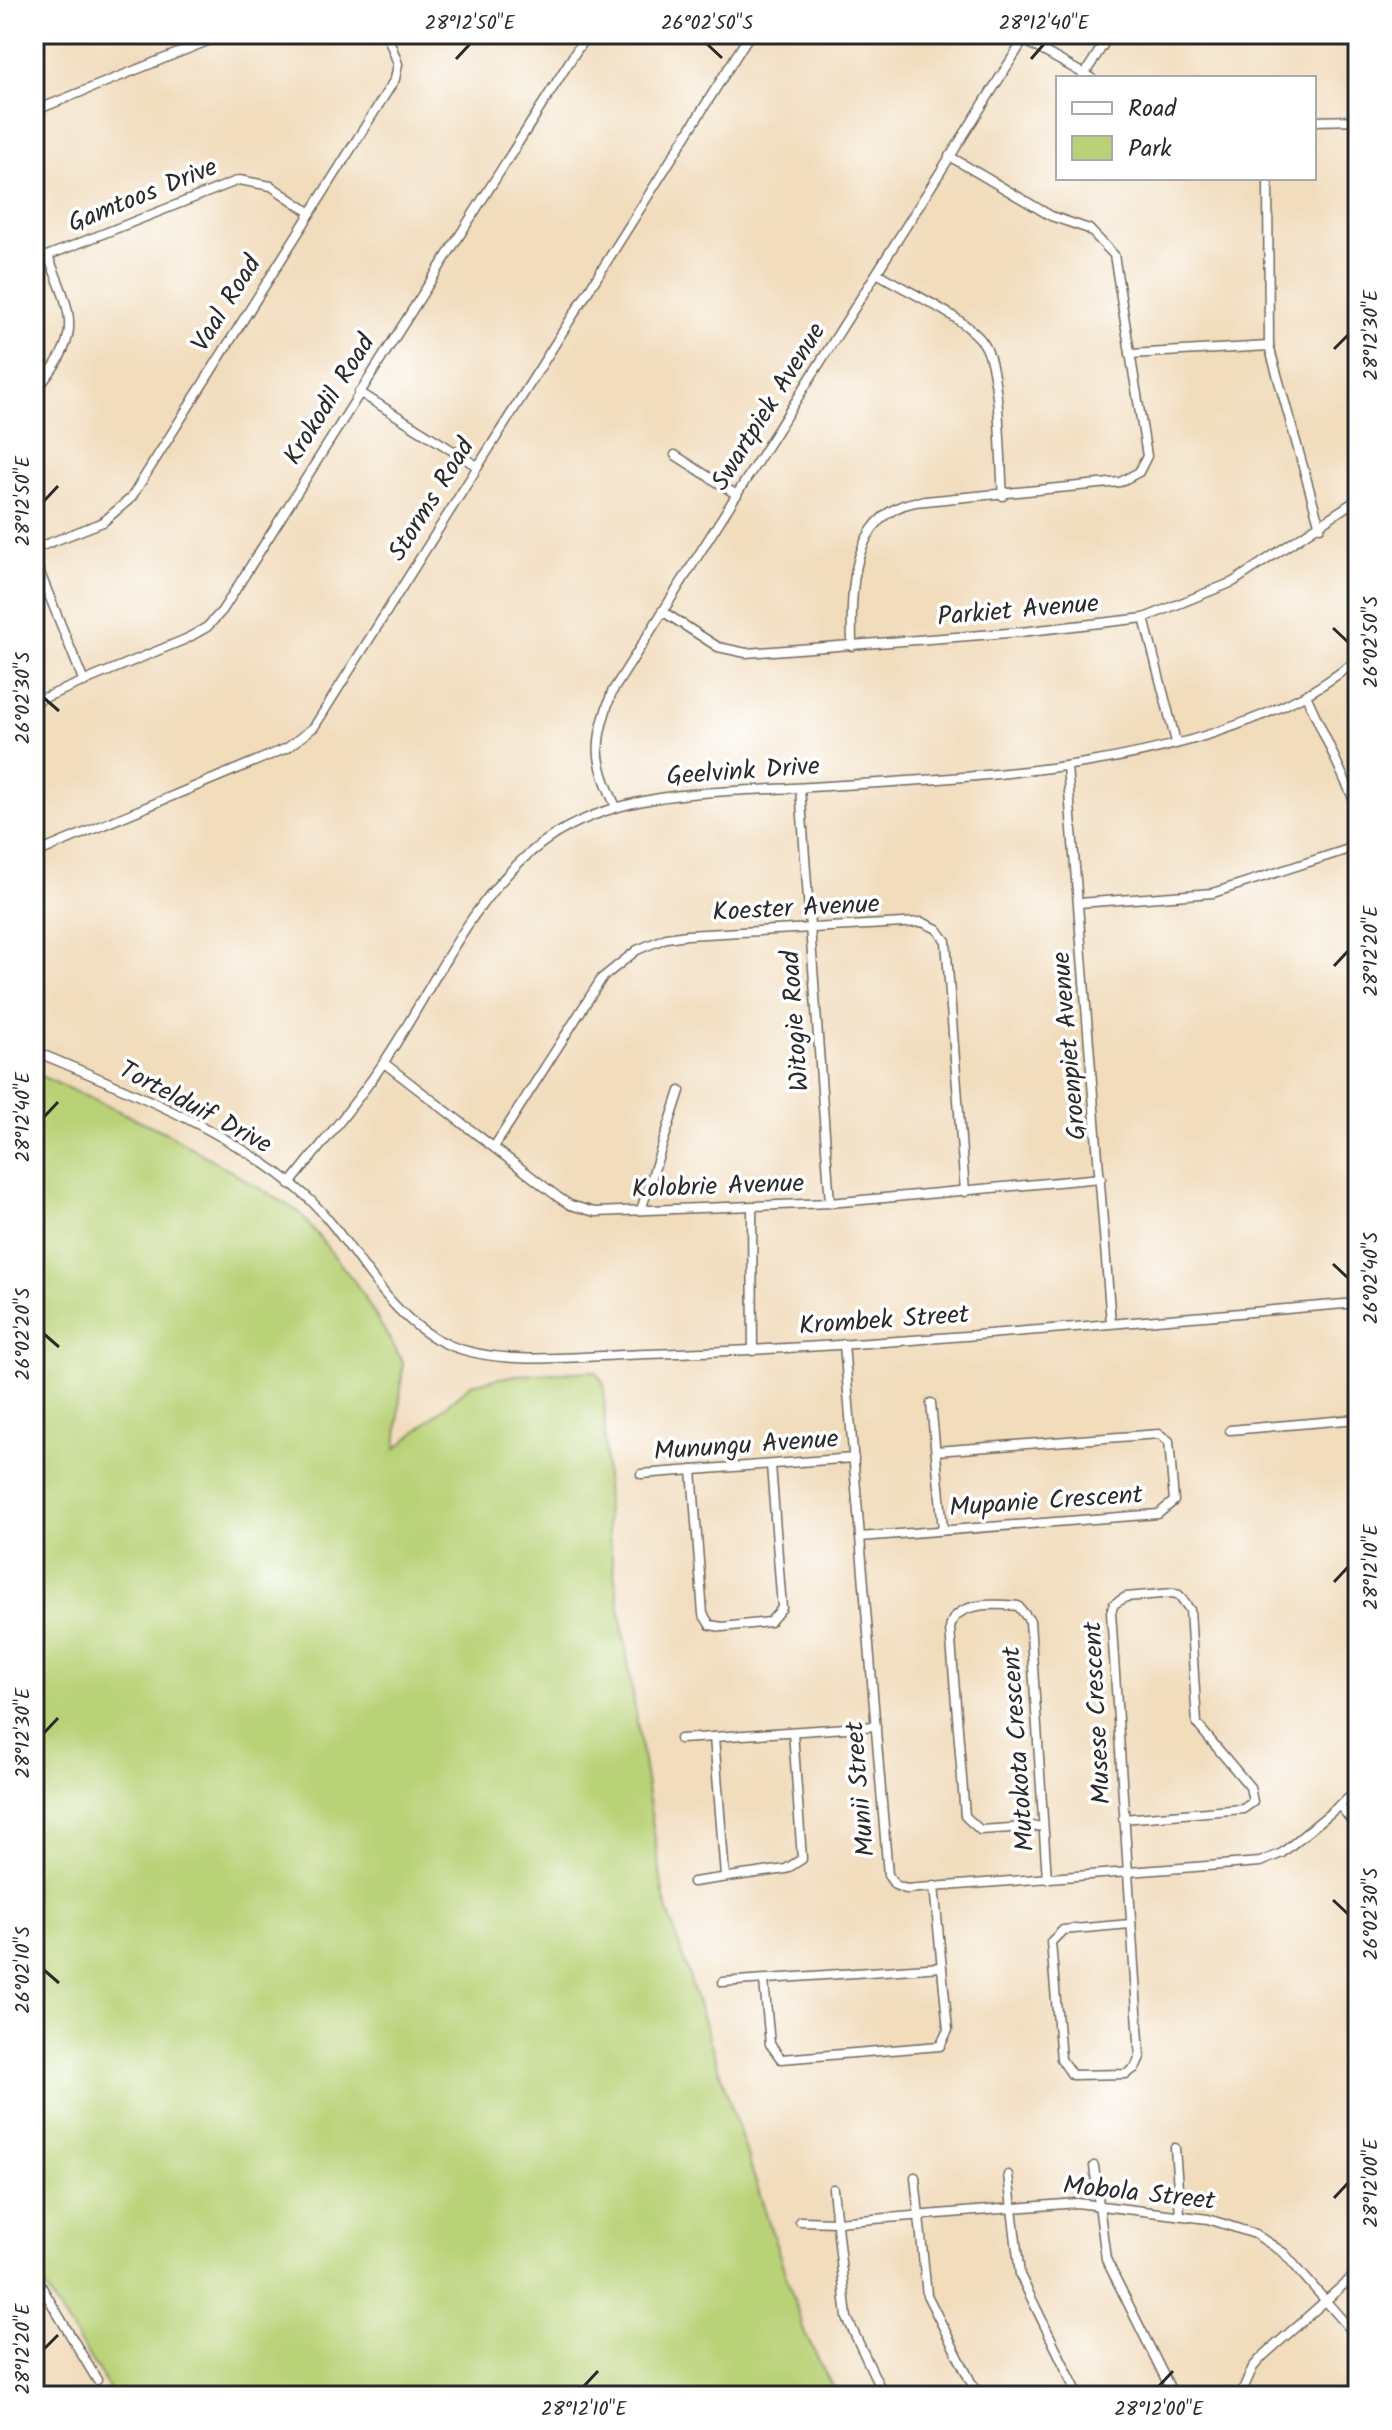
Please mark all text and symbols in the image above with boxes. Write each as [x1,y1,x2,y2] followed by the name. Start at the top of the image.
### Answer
[425,8,516,40] text: 28°12'50"E
[661,8,753,40] text: 26°02'50"S
[999,8,1091,40] text: 28°12'40"E
[1056,76,1316,180] legend
[1128,90,1177,129] text: Road
[1128,130,1172,169] text: Park
[62,147,224,245] street label: Gamtoos Drive
[181,247,274,361] street label: Vaal Road
[1356,288,1388,380] text: 28°12'30"E
[700,314,838,499] street label: Swartpiek Avenue
[273,325,388,474] street label: Krokodil Road
[377,429,487,570] street label: Storms Road
[8,455,40,546] text: 28°12'50"E
[935,583,1101,639] street label: Parkiet Avenue
[1356,596,1388,688] text: 26°02'50"S
[8,651,40,744] text: 26°02'30"S
[665,746,821,798] street label: Geelvink Drive
[711,884,881,934] street label: Koester Avenue
[1356,904,1388,997] text: 28°12'20"E
[770,948,822,1093] street label: Witogie Road
[1041,950,1099,1142] street label: Groenpiet Avenue
[111,1050,280,1166] street label: Tortelduif Drive
[8,1070,40,1162] text: 28°12'40"E
[631,1163,805,1211] street label: Kolobrie Avenue
[1356,1231,1388,1324] text: 26°02'40"S
[8,1287,40,1380] text: 26°02'20"S
[798,1294,971,1348] street label: Krombek Street
[652,1419,840,1473] street label: Munungu Avenue
[948,1474,1145,1530] street label: Mupanie Crescent
[1356,1523,1388,1610] text: 28°12'10"E
[1072,1620,1124,1806] street label: Musese Crescent
[991,1644,1047,1853] street label: Mutokota Crescent
[8,1686,40,1778] text: 28°12'30"E
[834,1719,888,1858] street label: Munii Street
[1356,1867,1388,1960] text: 26°02'30"S
[8,1926,40,2014] text: 26°02'10"S
[1356,2137,1388,2228] text: 28°12'00"E
[1061,2165,1218,2223] street label: Mobola Street
[8,2302,40,2395] text: 28°12'20"E
[541,2394,628,2426] text: 28°12'10"E
[1114,2394,1205,2426] text: 28°12'00"E

